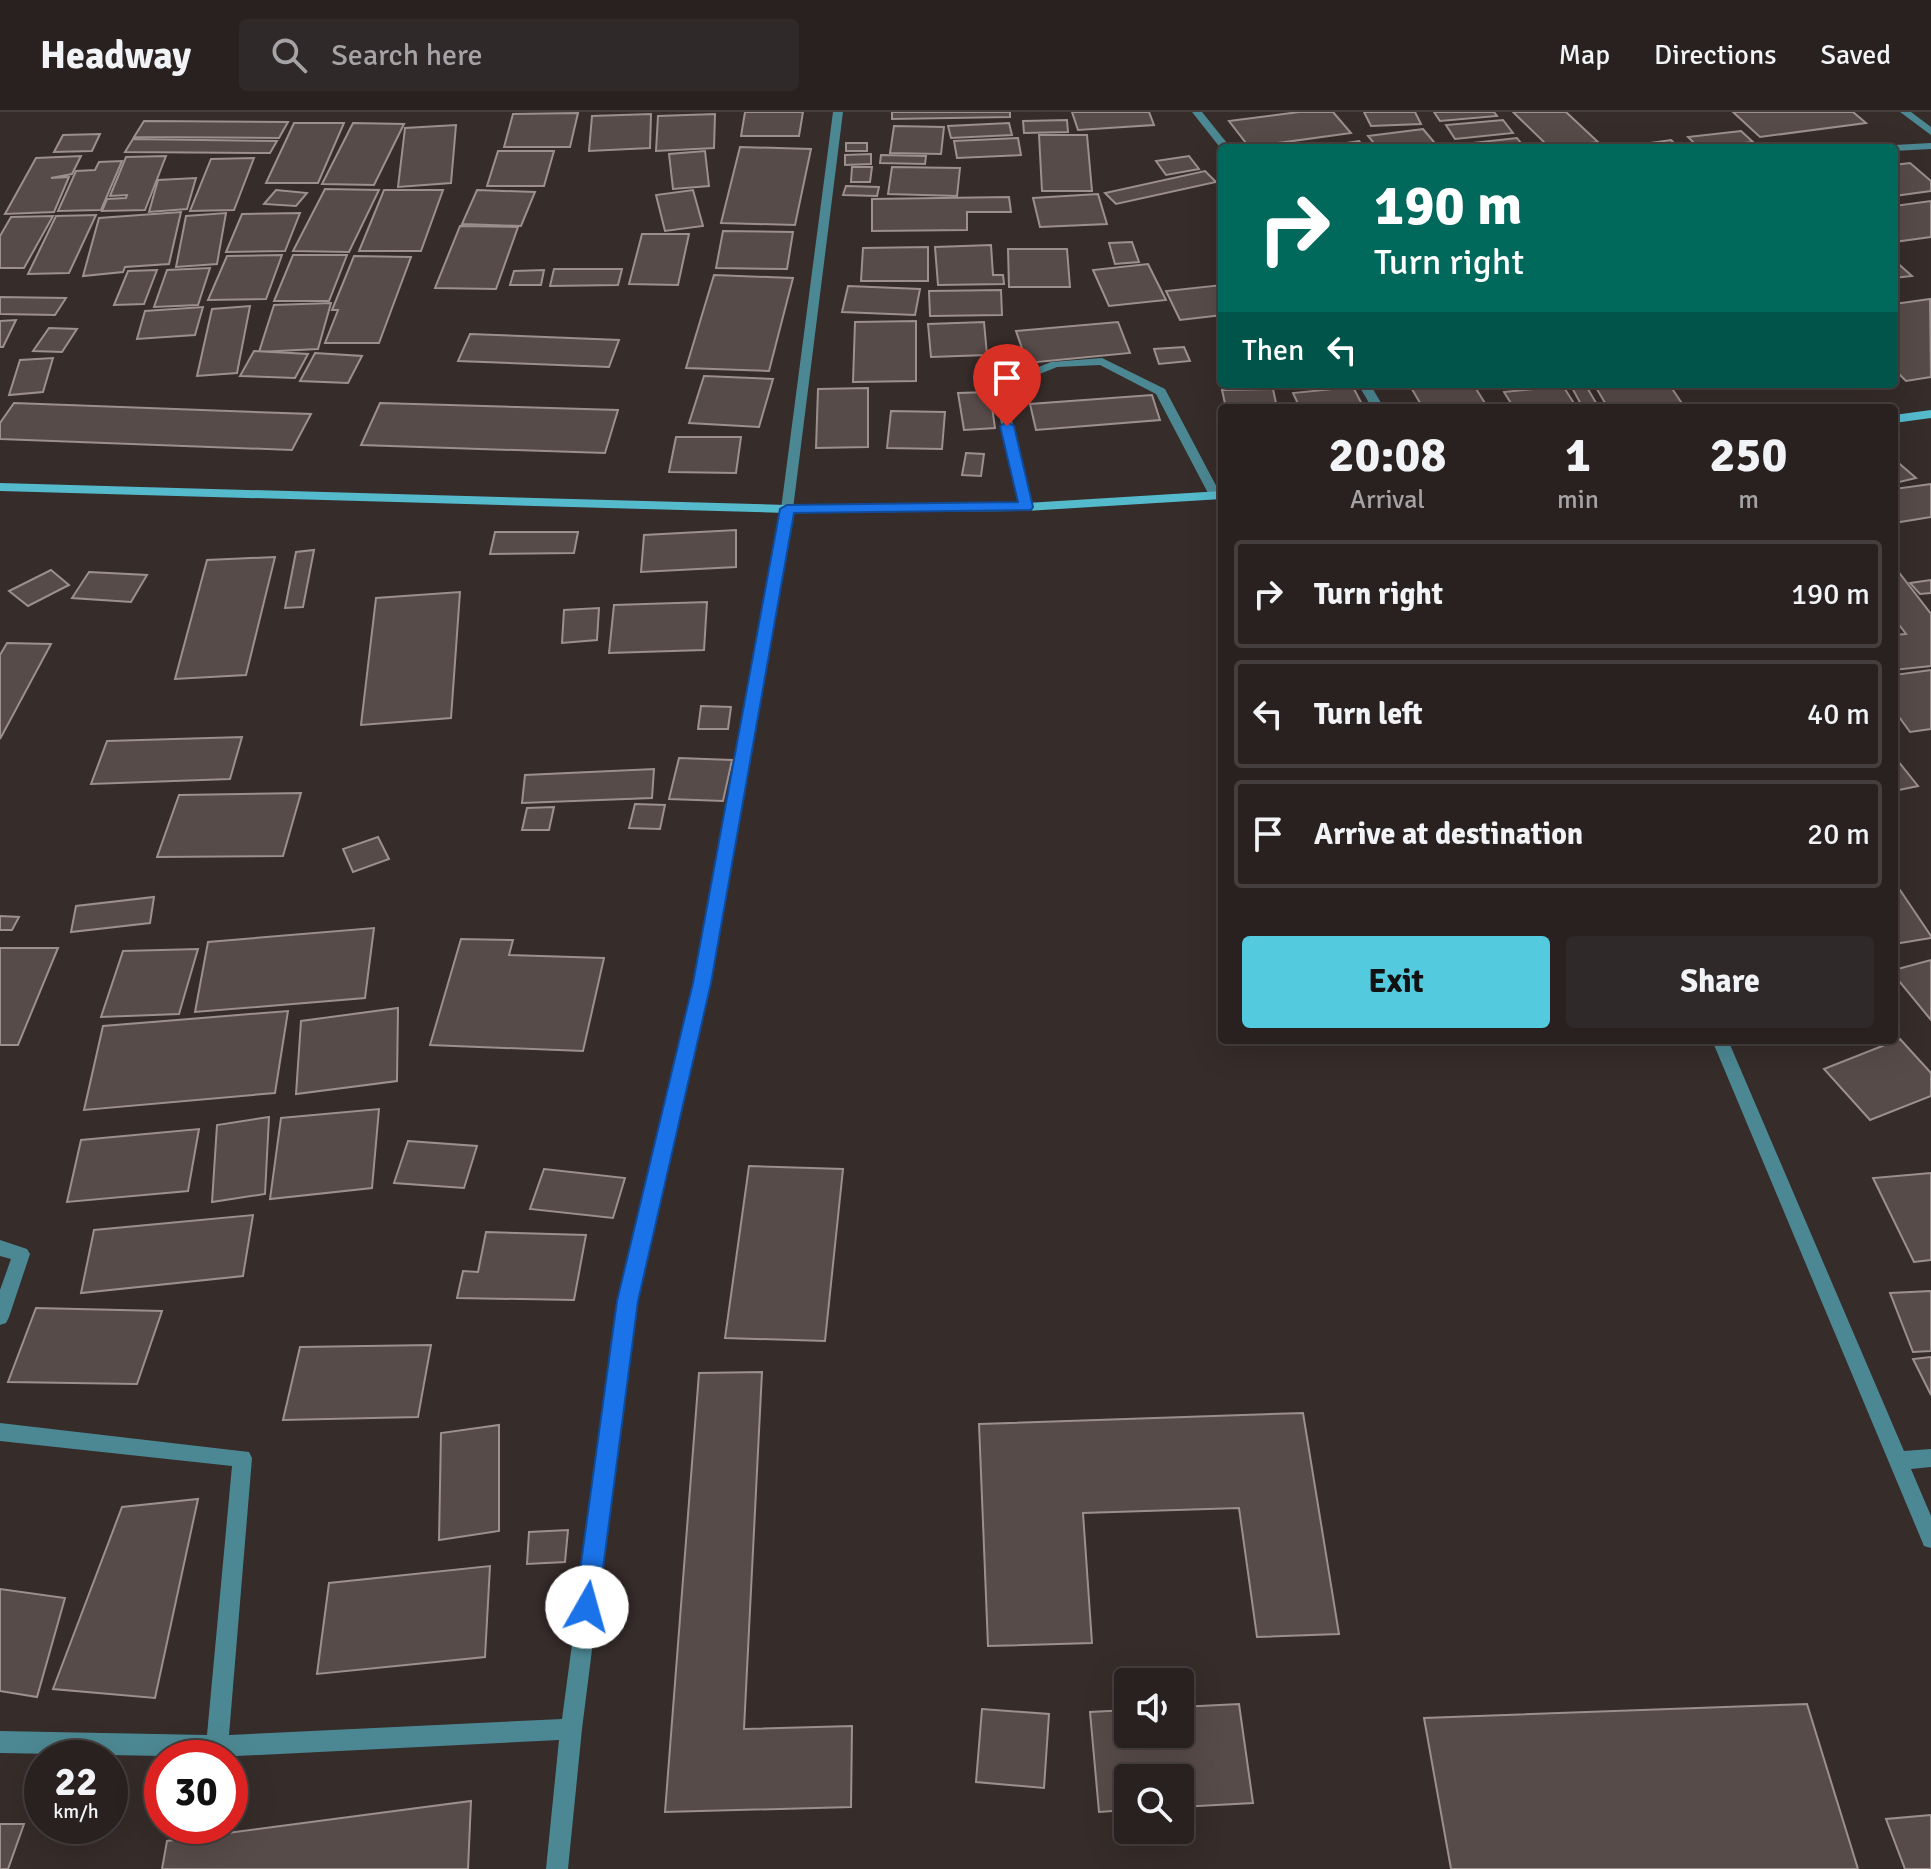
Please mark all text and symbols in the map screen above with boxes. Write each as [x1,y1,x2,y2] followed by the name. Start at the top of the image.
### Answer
[239,19,799,91] search box
[40,32,191,79] text: Headway
[267,33,311,77] icon: search
[331,37,482,74] text: Search here
[1558,38,1610,72] text: Map
[1654,38,1776,72] text: Directions
[1820,38,1891,72] text: Saved
[1374,171,1522,240] text: 190 m
[1242,176,1346,280] icon: right
[1374,240,1524,285] text: Turn right
[1320,328,1364,372] icon: left
[1242,332,1304,369] text: Then
[973,344,1041,426] pin
[985,356,1029,400] icon: arrive
[1329,426,1446,485] text: 20:08
[1565,426,1591,485] text: 1
[1710,426,1787,485] text: 250
[1350,484,1425,516] text: Arrival
[1557,484,1599,516] text: min
[1738,484,1759,516] text: m
[1246,572,1290,616] icon: right
[1314,576,1443,613] text: Turn right
[1791,576,1870,613] text: 190 m
[1246,692,1290,736] icon: left
[1314,696,1423,733] text: Turn left
[1807,696,1870,733] text: 40 m
[1246,812,1290,856] icon: arrive
[1314,816,1583,853] text: Arrive at destination
[1807,816,1870,853] text: 20 m
[1242,936,1550,1028] button: Exit
[1566,936,1874,1028] button: Share
[545,1565,629,1649] position arrow
[1114,1668,1194,1844] map controls
[1114,1668,1194,1748] button: sound
[144,1740,248,1844] speed limit sign: 30
[54,1757,98,1807] text: 22
[1114,1764,1194,1844] button: search
[53,1799,99,1824] text: km/h

